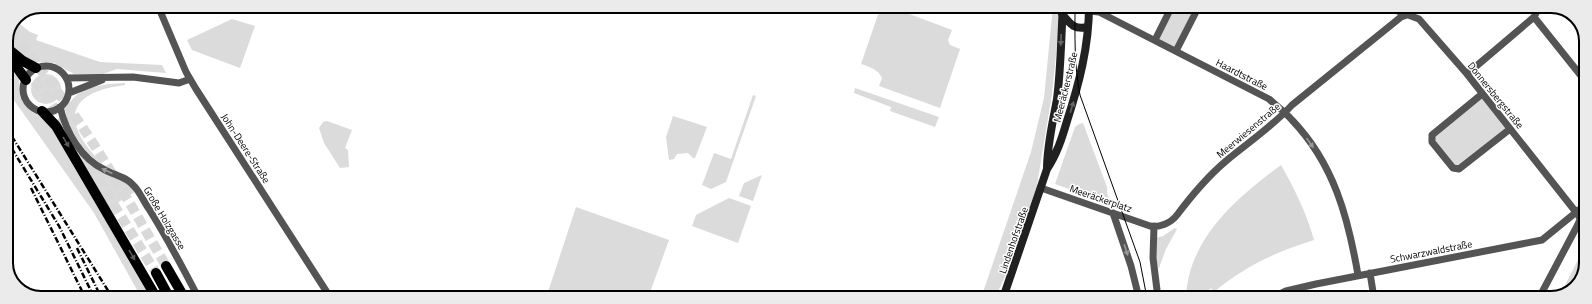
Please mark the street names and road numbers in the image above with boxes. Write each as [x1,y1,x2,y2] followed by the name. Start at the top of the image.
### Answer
[1050,50,1081,124] street label: Meeräckerstraße
[1213,55,1270,94] street label: Haardtstraße
[1464,59,1527,132] street label: Donnersbergstraße
[1213,99,1284,162] street label: Meerwiesenstraße
[217,110,274,186] street label: John-Deere-Straße
[1068,181,1134,216] street label: Meeräckerplatz
[140,184,189,253] street label: Große Holzgasse
[995,205,1032,275] street label: Lindenhofstraße
[1389,236,1473,267] street label: Schwarzwaldstraße

